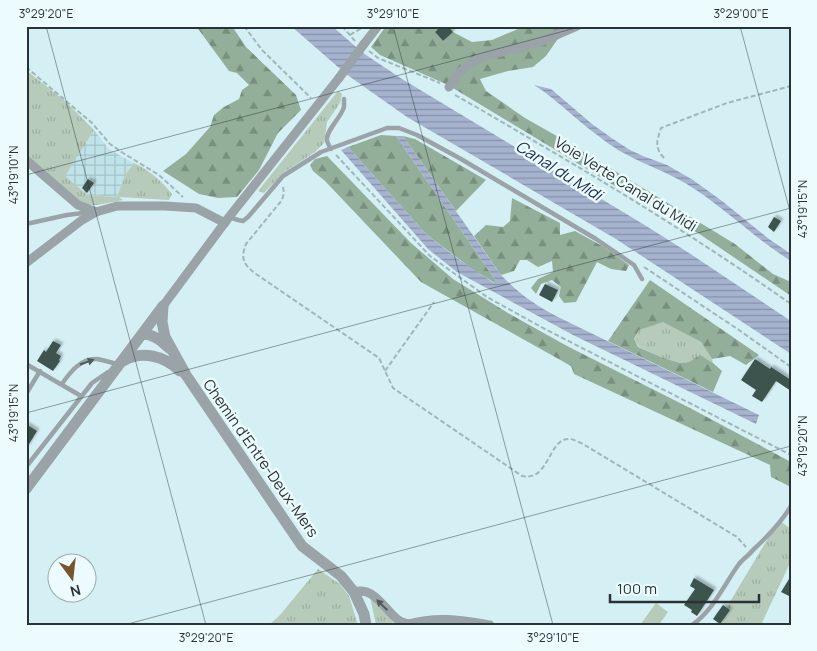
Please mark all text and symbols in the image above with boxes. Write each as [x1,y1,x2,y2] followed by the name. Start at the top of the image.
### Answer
[19,5,73,22] text: 3°29'20"E
[367,5,419,22] text: 3°29'10"E
[713,5,769,22] text: 3°29'00"E
[551,132,701,236] street label: Voie Verte Canal du Midi
[512,135,608,207] water label: Canal du Midi
[5,146,22,204] text: 43°19'10"N
[794,180,811,238] text: 43°19'15"N
[79,357,94,365] one-way arrow
[198,375,324,541] street label: Chemin d'Entre-Deux-Mers
[5,384,22,442] text: 43°19'15"N
[794,416,811,476] text: 43°19'20"N
[48,554,98,604] north arrow
[610,571,758,603] scale bar
[617,578,657,599] text: 100 m
[68,581,83,602] text: N
[377,599,389,611] one-way arrow
[179,629,233,646] text: 3°29'20"E
[527,629,579,646] text: 3°29'10"E

